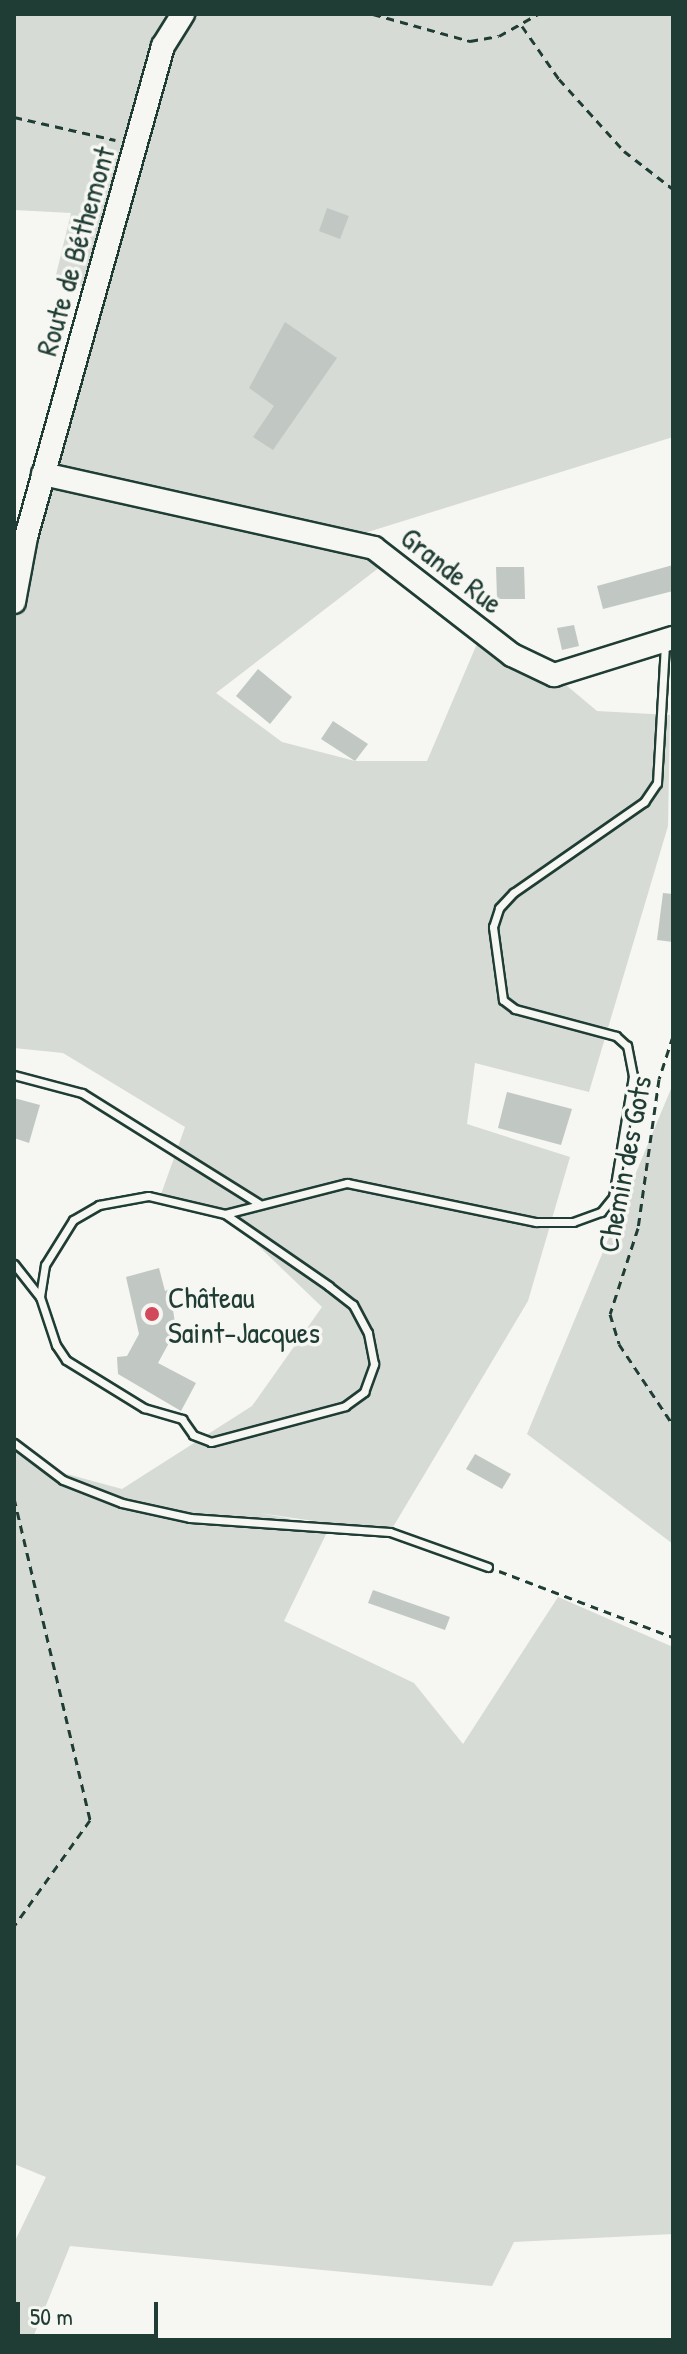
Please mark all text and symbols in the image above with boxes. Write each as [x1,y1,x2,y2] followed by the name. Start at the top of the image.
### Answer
[28,142,122,360] street label: Route de Béthemont
[394,519,510,621] street label: Grande Rue
[589,1073,659,1255] street label: Chemin des Gots
[168,1279,320,1350] place label: Château Saint-Jacques
[143,1305,161,1323] marker: Château Saint-Jacques
[20,2286,162,2336] scale bar
[30,2300,73,2332] text: 50 m

